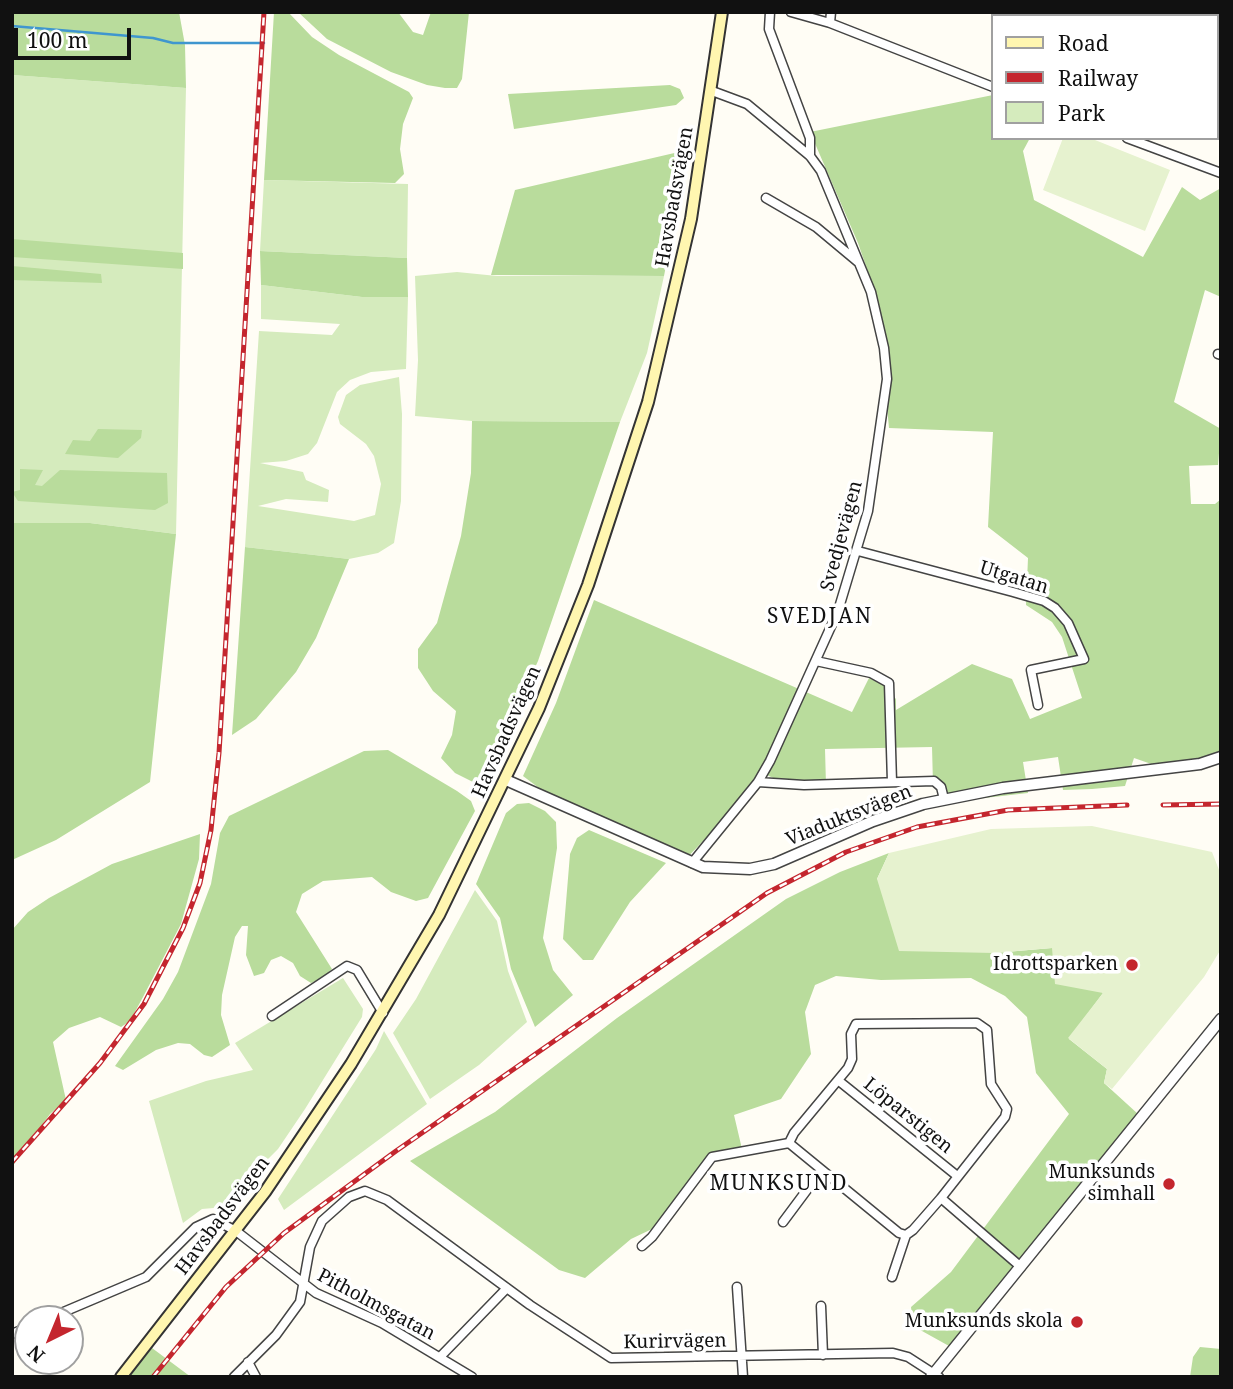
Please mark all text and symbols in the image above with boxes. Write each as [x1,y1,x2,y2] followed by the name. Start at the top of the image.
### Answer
[18,14,135,58] scale bar
[992,14,1219,140] legend
[27,26,88,54] text: 100 m
[1058,29,1109,57] text: Road
[1058,64,1138,92] text: Railway
[1058,99,1105,127] text: Park
[651,125,699,269] street label: Havsbadsvägen
[816,478,868,594] street label: Svedjevägen
[977,557,1051,599] street label: Utgatan
[768,604,872,630] district label: SVEDJAN
[468,662,546,802] street label: Havsbadsvägen
[783,780,915,852] street label: Viaduktsvägen
[993,954,1118,976] place label: Idrottsparken
[1124,957,1140,973] marker: Idrottsparken
[859,1073,957,1159] street label: Löparstigen
[171,1152,275,1280] street label: Havsbadsvägen
[1049,1162,1155,1206] place label: Munksunds simhall
[710,1171,848,1197] district label: MUNKSUND
[1161,1176,1177,1192] marker: Munksunds simhall
[313,1264,439,1346] street label: Pitholmsgatan
[14,1305,84,1375] north arrow
[905,1311,1063,1333] place label: Munksunds skola
[1069,1314,1085,1330] marker: Munksunds skola
[623,1330,727,1354] street label: Kurirvägen
[22,1339,50,1369] text: N

